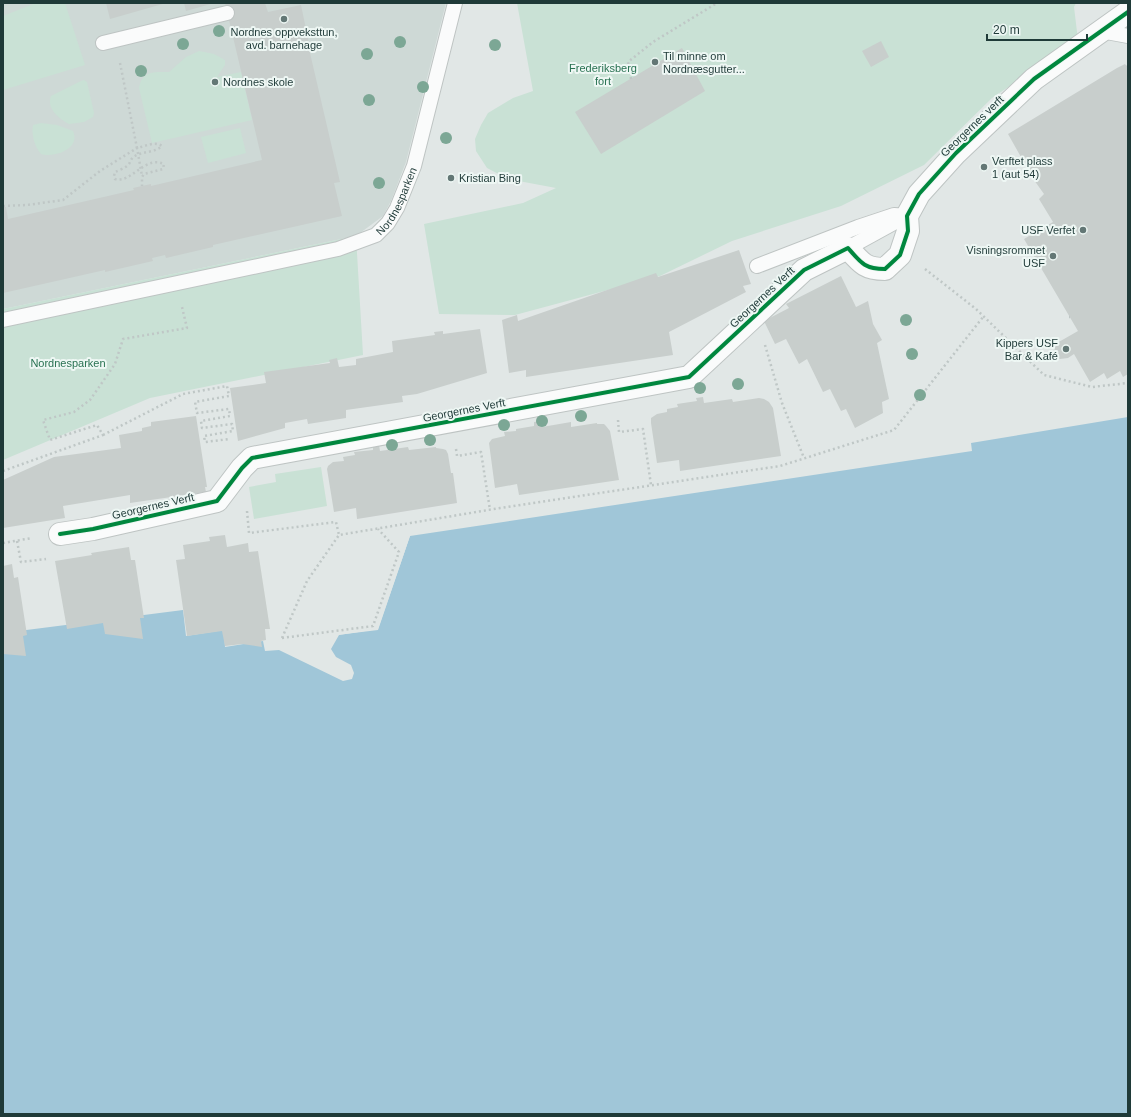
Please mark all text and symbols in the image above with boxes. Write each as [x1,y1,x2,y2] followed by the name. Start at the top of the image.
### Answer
[279,14,289,24] marker: Nordnes oppveksttun, avd. barnehage
[987,16,1087,42] scale bar
[993,23,1020,37] text: 20 m
[230,26,338,51] place label: Nordnes oppveksttun, avd. barnehage
[663,50,745,75] place label: Til minne om Nordnæsgutter...
[650,57,660,67] marker: Til minne om Nordnæsgutter...
[569,62,637,87] park label: Frederiksberg fort
[223,76,293,88] place label: Nordnes skole
[210,77,220,87] marker: Nordnes skole
[938,93,1006,159] street label: Georgernes verft
[992,155,1053,180] place label: Verftet plass 1 (aut 54)
[979,162,989,172] marker: Verftet plass 1 (aut 54)
[373,166,419,238] street label: Nordnesparken
[459,172,521,184] place label: Kristian Bing
[446,173,456,183] marker: Kristian Bing
[1021,224,1075,236] place label: USF Verfet
[1078,225,1088,235] marker: USF Verfet
[966,244,1045,269] place label: Visningsrommet USF
[1048,251,1058,261] marker: Visningsrommet USF
[727,264,797,330] street label: Georgernes Verft
[996,337,1058,362] place label: Kippers USF Bar & Kafé
[1061,344,1071,354] marker: Kippers USF Bar & Kafé
[30,357,106,369] park label: Nordnesparken
[422,396,506,424] street label: Georgernes Verft
[111,491,195,521] street label: Georgernes Verft

